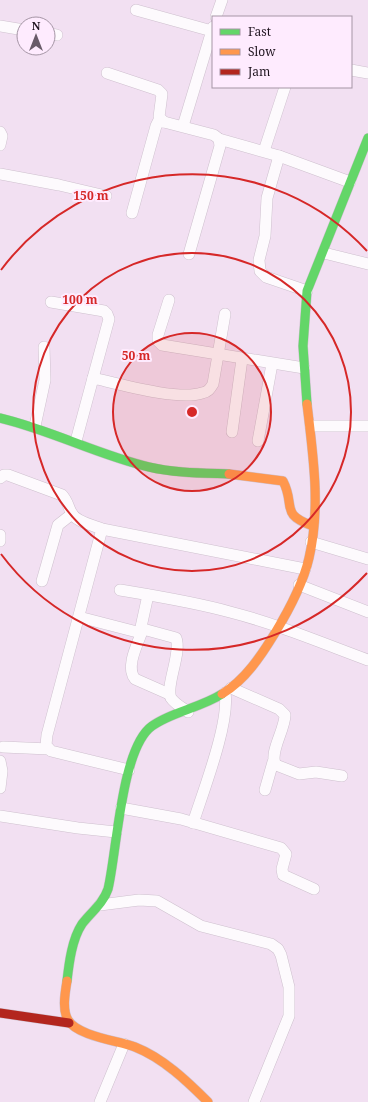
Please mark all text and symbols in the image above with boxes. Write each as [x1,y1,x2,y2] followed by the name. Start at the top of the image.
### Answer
[16,16,56,56] north arrow
[212,16,352,88] legend
[32,18,41,33] text: N
[248,23,271,40] text: Fast
[248,43,276,60] text: Slow
[247,63,270,80] text: Jam
[73,187,109,204] text: 150 m
[62,291,98,308] text: 100 m
[122,347,150,364] text: 50 m
[185,405,199,419] centre of rings

